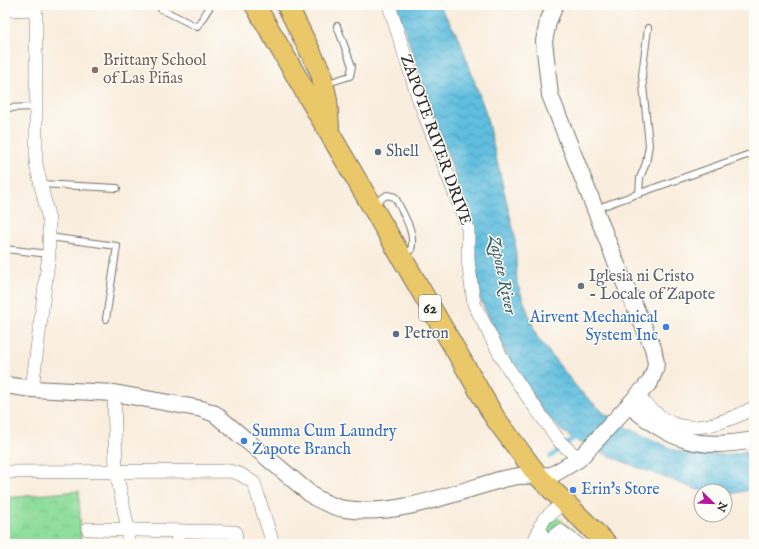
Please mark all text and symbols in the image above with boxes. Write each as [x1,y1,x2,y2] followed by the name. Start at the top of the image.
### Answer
[103,51,207,89] place label: Brittany School of Las Piñas
[395,52,475,228] street label: ZAPOTE RIVER DRIVE
[90,65,100,75] marker: Brittany School of Las Piñas
[386,142,419,162] place label: Shell
[373,147,383,157] marker: Shell
[483,232,521,318] water label: Zapote River
[589,267,715,305] place label: Iglesia ni Cristo - Locale of Zapote
[576,281,586,291] marker: Iglesia ni Cristo - Locale of Zapote
[419,295,441,321] road number: 62
[529,308,659,346] place label: Airvent Mechanical System Inc
[661,322,671,332] marker: Airvent Mechanical System Inc
[404,324,449,344] place label: Petron
[391,329,401,339] marker: Petron
[252,422,397,460] place label: Summa Cum Laundry Zapote Branch
[239,436,249,446] marker: Summa Cum Laundry Zapote Branch
[581,480,660,500] place label: Erin's Store
[693,483,733,523] north arrow
[568,485,578,495] marker: Erin's Store
[713,498,730,514] text: N

